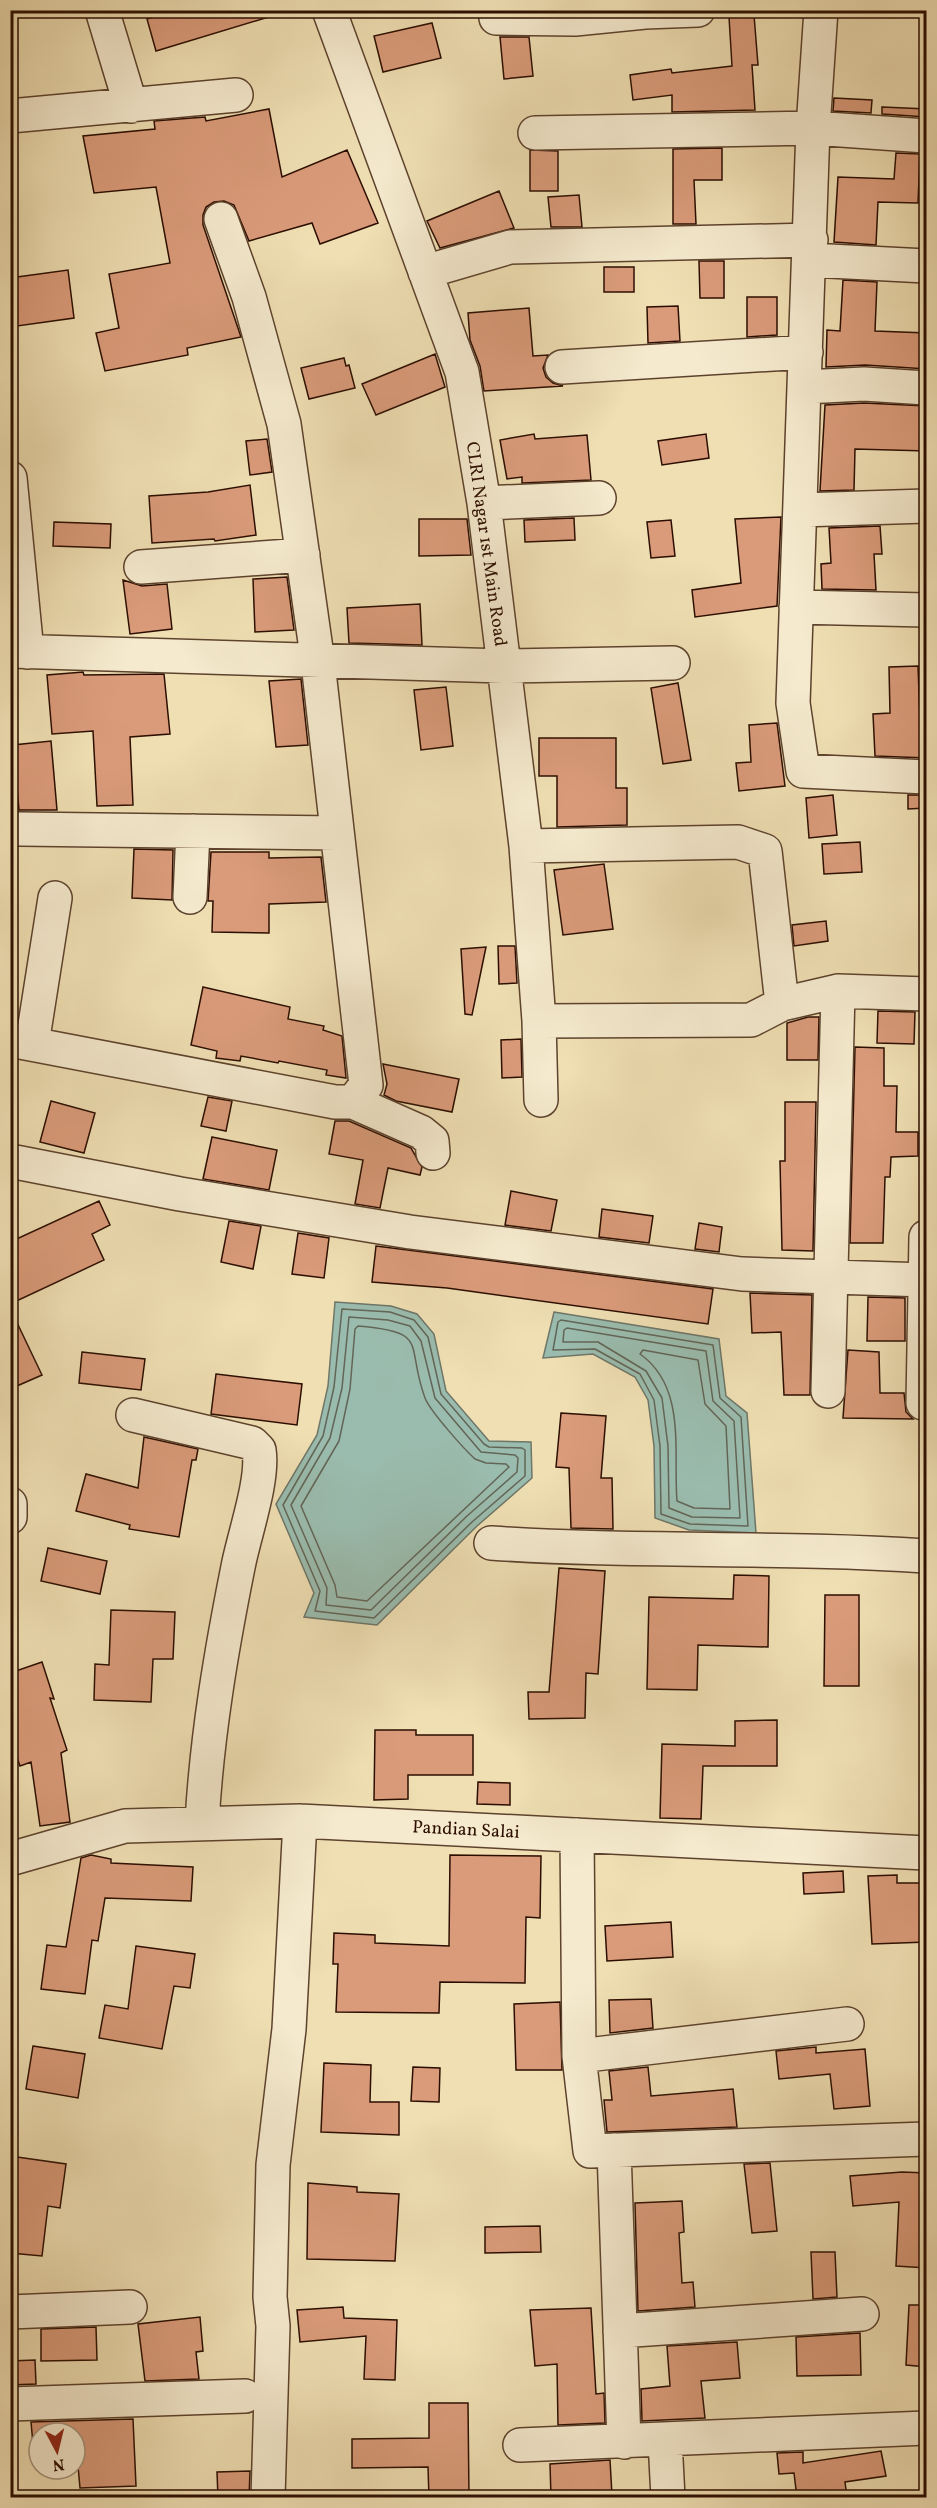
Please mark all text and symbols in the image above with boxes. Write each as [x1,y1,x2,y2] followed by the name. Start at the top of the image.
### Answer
[459,440,512,648] street label: CLRI Nagar 1st Main Road
[411,1815,520,1846] street label: Pandian Salai
[27,2421,87,2481] north arrow
[51,2452,66,2476] text: N

